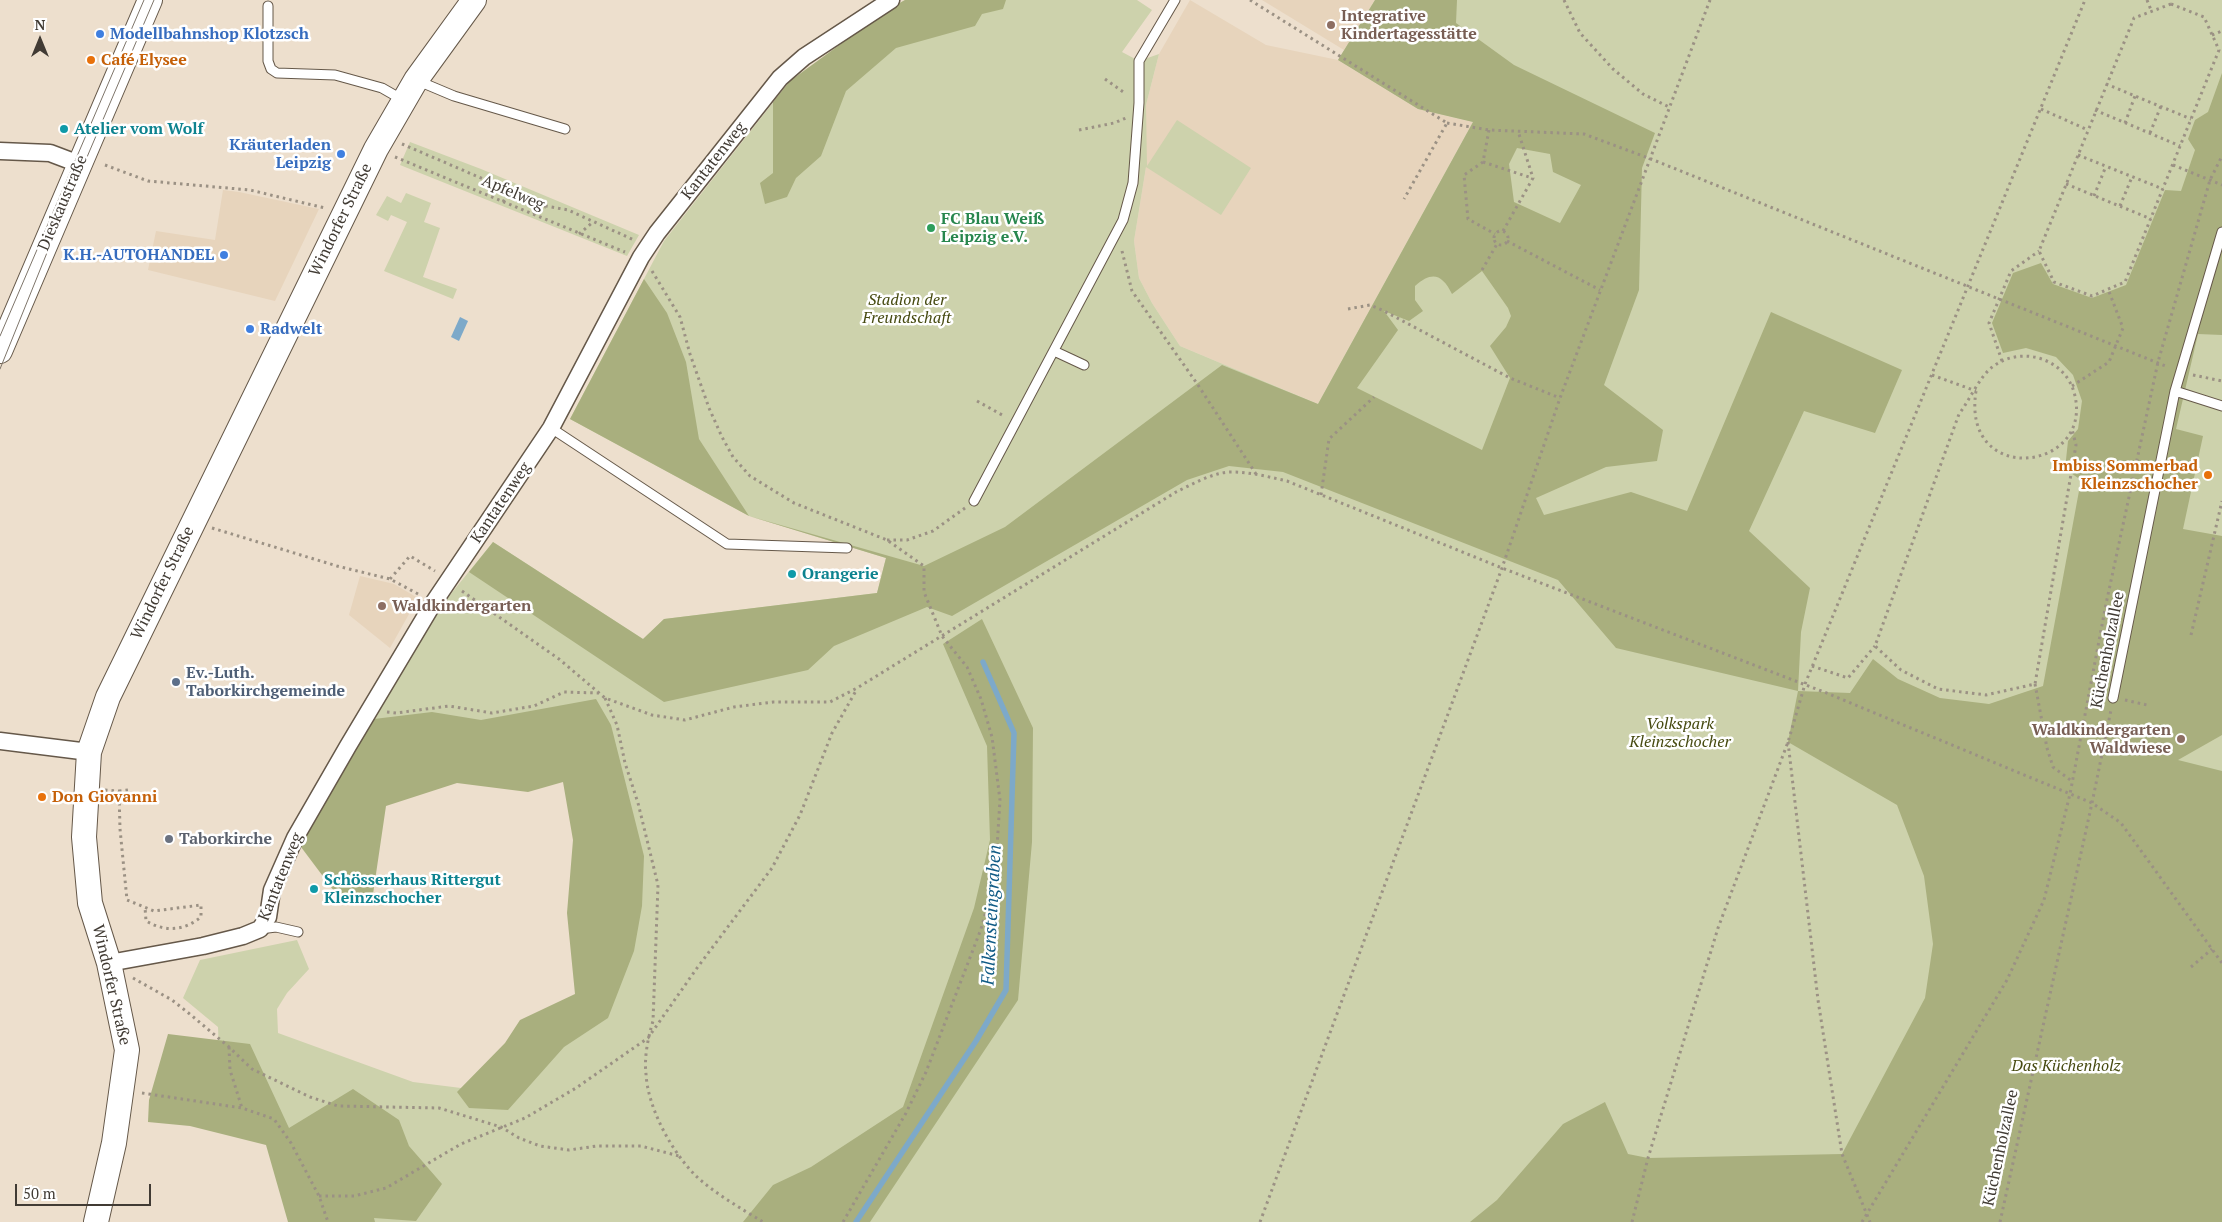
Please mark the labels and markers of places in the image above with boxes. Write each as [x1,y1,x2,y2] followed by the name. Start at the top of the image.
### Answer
[1341,6,1477,44] place label: Integrative Kindertagesstätte
[1325,19,1337,31] marker: Integrative Kindertagesstätte
[110,24,309,44] place label: Modellbahnshop Klotzsch
[94,28,106,40] marker: Modellbahnshop Klotzsch
[101,50,187,70] place label: Café Elysee
[85,54,97,66] marker: Café Elysee
[74,119,203,139] place label: Atelier vom Wolf
[58,123,70,135] marker: Atelier vom Wolf
[229,135,331,173] place label: Kräuterladen Leipzig
[335,148,347,160] marker: Kräuterladen Leipzig
[941,209,1044,247] place label: FC Blau Weiß Leipzig e.V.
[925,222,937,234] marker: FC Blau Weiß Leipzig e.V.
[63,245,214,265] place label: K.H.-AUTOHANDEL
[218,249,230,261] marker: K.H.-AUTOHANDEL
[260,319,322,339] place label: Radwelt
[244,323,256,335] marker: Radwelt
[2052,456,2198,494] place label: Imbiss Sommerbad Kleinzschocher
[2202,469,2214,481] marker: Imbiss Sommerbad Kleinzschocher
[802,564,879,584] place label: Orangerie
[786,568,798,580] marker: Orangerie
[392,596,531,616] place label: Waldkindergarten
[376,600,388,612] marker: Waldkindergarten
[186,663,345,701] place label: Ev.-Luth. Taborkirchgemeinde
[170,676,182,688] marker: Ev.-Luth. Taborkirchgemeinde
[2032,720,2171,758] place label: Waldkindergarten Waldwiese
[2175,733,2187,745] marker: Waldkindergarten Waldwiese
[52,787,157,807] place label: Don Giovanni
[36,791,48,803] marker: Don Giovanni
[179,829,272,849] place label: Taborkirche
[163,833,175,845] marker: Taborkirche
[324,870,501,908] place label: Schösserhaus Rittergut Kleinzschocher
[308,883,320,895] marker: Schösserhaus Rittergut Kleinzschocher

